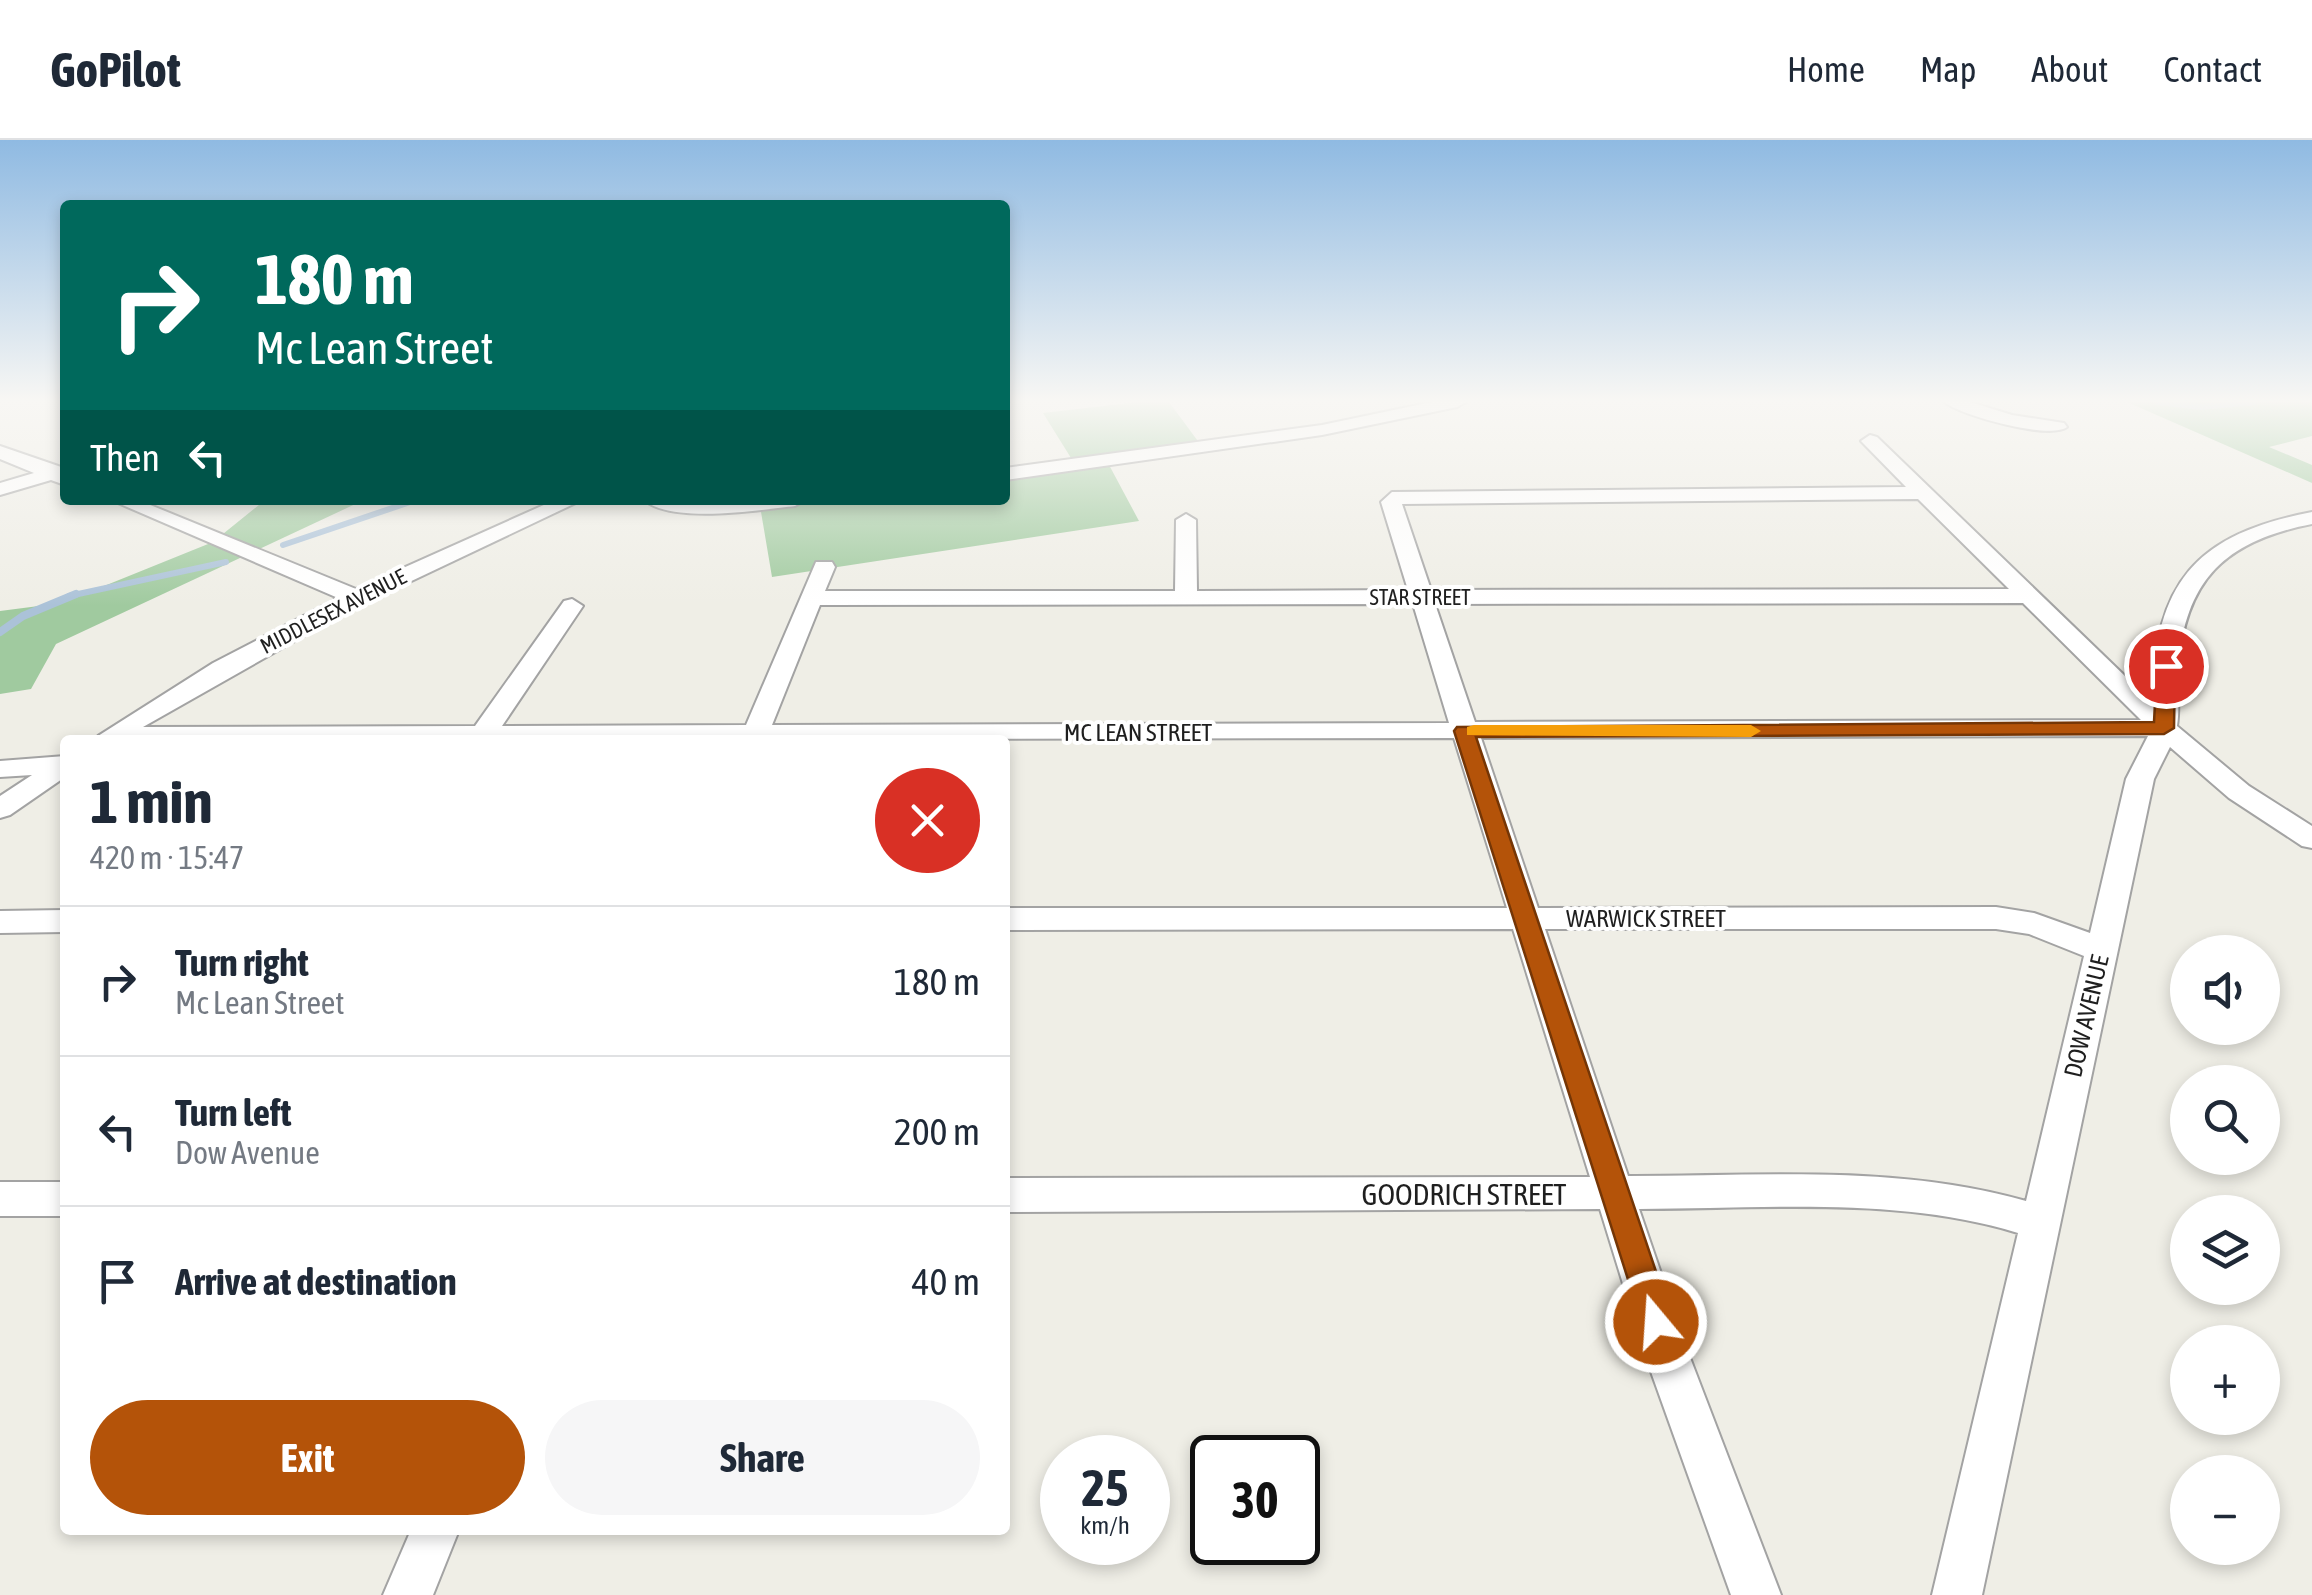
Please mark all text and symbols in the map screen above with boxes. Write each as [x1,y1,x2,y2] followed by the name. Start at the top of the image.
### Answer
[50,42,181,97] text: GoPilot
[1787,49,1865,89] text: Home
[1920,49,1976,89] text: Map
[2031,49,2108,89] text: About
[2163,49,2262,89] text: Contact
[255,239,414,319] text: 180 m
[90,240,220,370] icon: right
[255,322,493,374] text: Mc Lean Street
[180,430,235,485] icon: left
[90,436,160,479] text: Then
[256,563,411,659] street label: MIDDLESEX AVENUE
[1369,584,1471,610] street label: STAR STREET
[2124,624,2209,709] pin
[2139,639,2194,694] icon: arrive
[1064,718,1212,746] street label: MC LEAN STREET
[90,767,213,836] text: 1 min
[875,768,980,873] button: close
[90,839,244,876] text: 420 m · 15:47
[1566,904,1726,932] street label: WARWICK STREET
[2170,935,2280,1565] map controls
[2170,935,2280,1045] button: sound
[175,941,309,984] text: Turn right
[2058,952,2114,1080] street label: DOW AVENUE
[90,954,145,1009] icon: right
[894,960,980,1003] text: 180 m
[175,984,345,1021] text: Mc Lean Street
[2170,1065,2280,1175] button: search
[175,1091,291,1134] text: Turn left
[90,1104,145,1159] icon: left
[894,1110,980,1153] text: 200 m
[175,1134,320,1171] text: Dow Avenue
[1362,1177,1566,1211] street label: GOODRICH STREET
[2170,1195,2280,1305] button: layers
[90,1254,145,1309] icon: arrive
[175,1260,457,1303] text: Arrive at destination
[912,1260,980,1303] text: 40 m
[1604,1270,1708,1374] position arrow
[2170,1325,2280,1435] button: +
[90,1400,525,1515] button: Exit
[545,1400,980,1515] button: Share
[1190,1435,1320,1565] speed limit sign: 30
[2170,1455,2280,1565] button: −
[1081,1459,1128,1517] text: 25
[1080,1511,1130,1539] text: km/h

